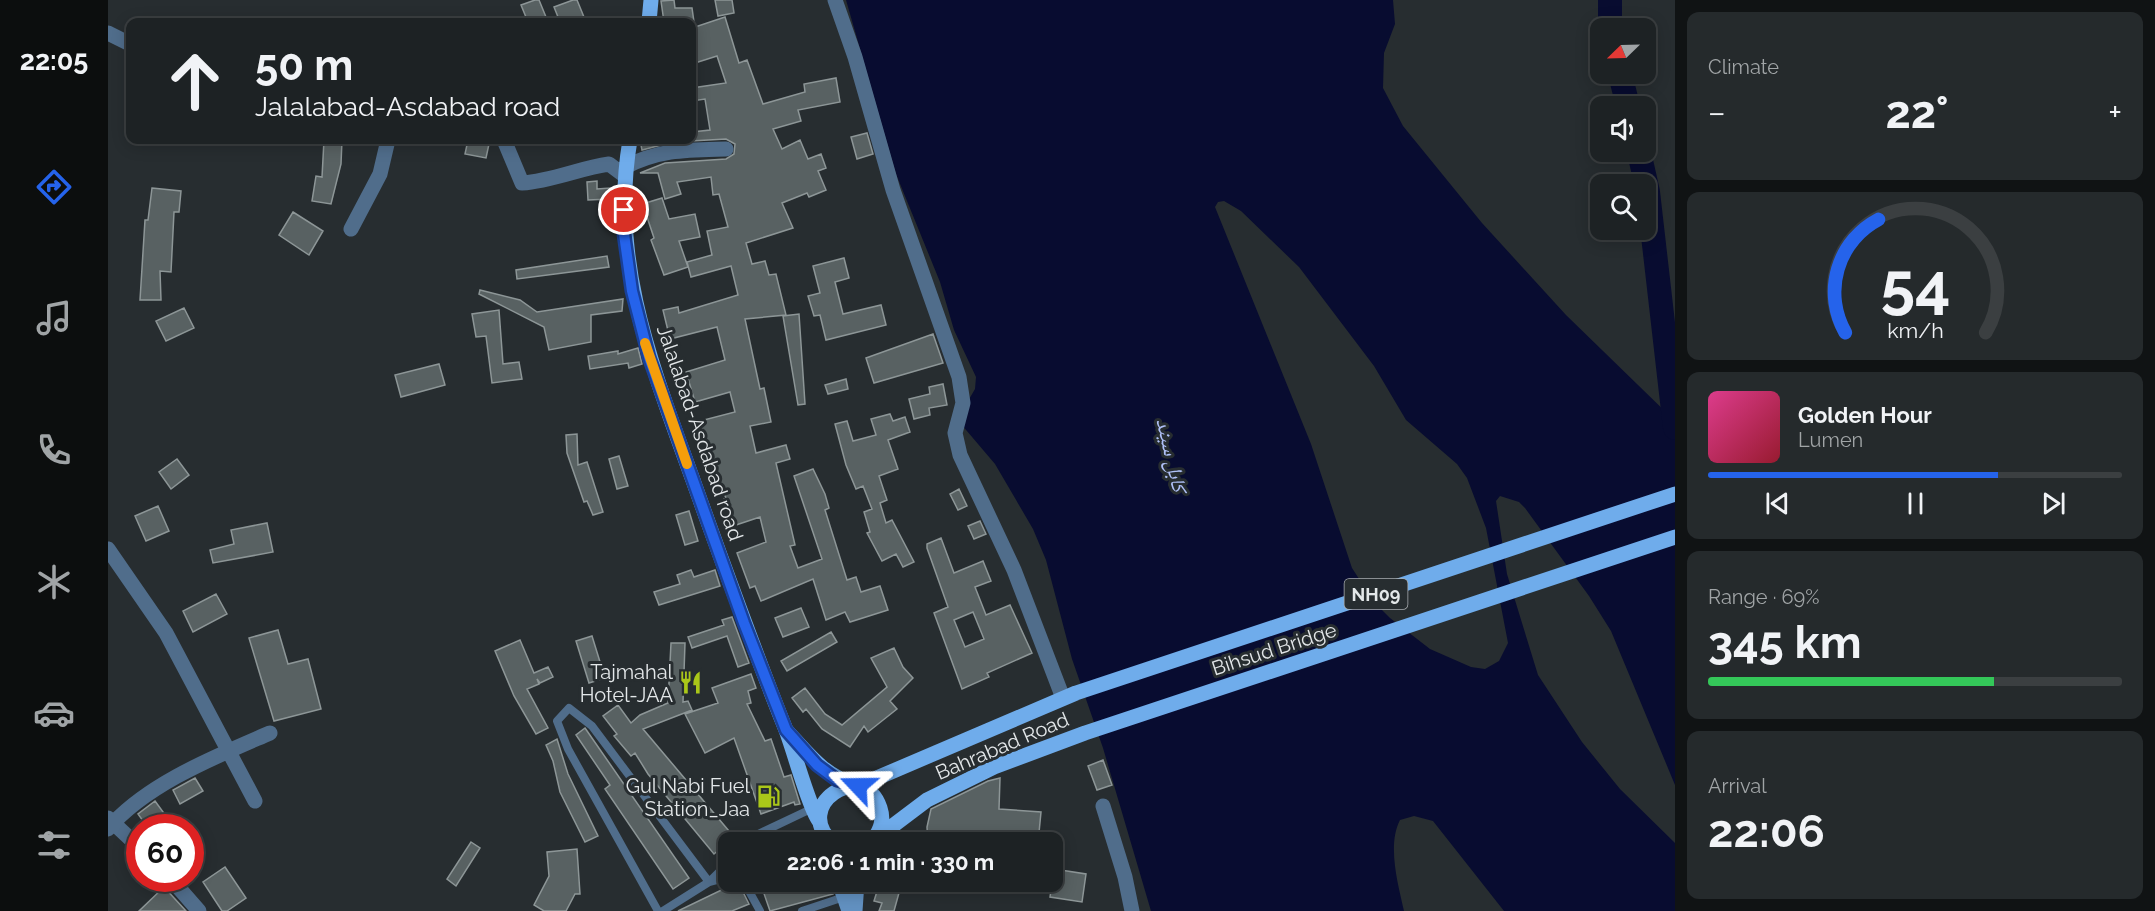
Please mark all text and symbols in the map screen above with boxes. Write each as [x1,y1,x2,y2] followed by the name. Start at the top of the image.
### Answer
[1590,18,1656,84] north arrow
[1590,18,1656,240] map controls
[255,41,353,90] text: 50 m
[156,42,234,120] icon: ahead
[20,45,88,76] text: 22:05
[1708,55,1779,79] text: Climate
[1885,86,1949,139] text: 22°
[255,91,560,122] text: Jalalabad-Asdabad road
[1708,93,1726,132] text: −
[2108,93,2122,132] text: +
[1590,96,1656,162] button: sound
[33,166,75,208] icon: directions
[1590,174,1656,240] button: search
[598,184,649,235] pin
[607,193,640,226] icon: arrive
[1880,248,1950,322] text: 54
[33,297,75,339] icon: music
[1887,318,1943,343] text: km/h
[652,322,748,544] street label: Jalalabad-Asdabad road
[1798,402,1932,428] text: Golden Hour
[1150,416,1193,498] water label: کابل سيند
[1798,428,1863,452] text: Lumen
[33,429,75,471] icon: phone
[1761,487,1794,520] icon: previous
[1899,487,1932,520] icon: pause
[2037,487,2070,520] icon: next
[33,561,75,603] icon: climate
[1344,579,1408,609] road number: NH09
[1708,585,1820,609] text: Range · 69%
[1708,616,1862,669] text: 345 km
[1209,617,1340,680] street label: Bihsud Bridge
[580,660,674,707] place label: Tajmahal Hotel-JAA
[678,670,704,696] restaurant icon: Tajmahal Hotel-JAA
[33,692,75,734] icon: car
[932,707,1072,785] street label: Bahrabad Road
[826,754,890,818] position arrow
[626,774,751,821] place label: Gul Nabi Fuel Station_Jaa
[1708,774,1767,798] text: Arrival
[755,784,781,810] fuel station icon: Gul Nabi Fuel Station_Jaa
[1708,805,1825,858] text: 22:06
[126,814,204,892] speed limit sign: 60
[33,824,75,866] icon: filters
[787,849,994,875] text: 22:06 · 1 min · 330 m

